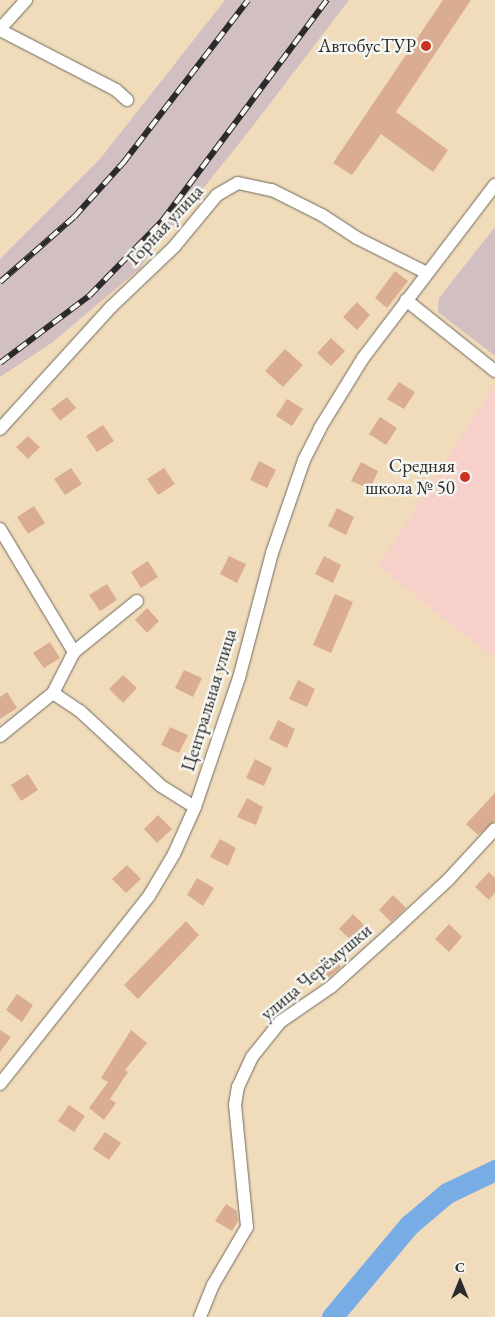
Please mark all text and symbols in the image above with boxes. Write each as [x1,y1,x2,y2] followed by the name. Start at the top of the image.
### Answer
[318,35,416,57] place label: АвтобусТУР
[420,40,432,52] marker: АвтобусТУР
[122,180,208,270] street label: Горная улица
[365,455,455,499] place label: Средняя школа № 50
[459,471,471,483] marker: Средняя школа № 50
[177,626,241,774] street label: Центральная улица
[256,919,376,1025] street label: улица Черёмушки
[435,1257,485,1307] north arrow
[455,1258,465,1276] text: С

